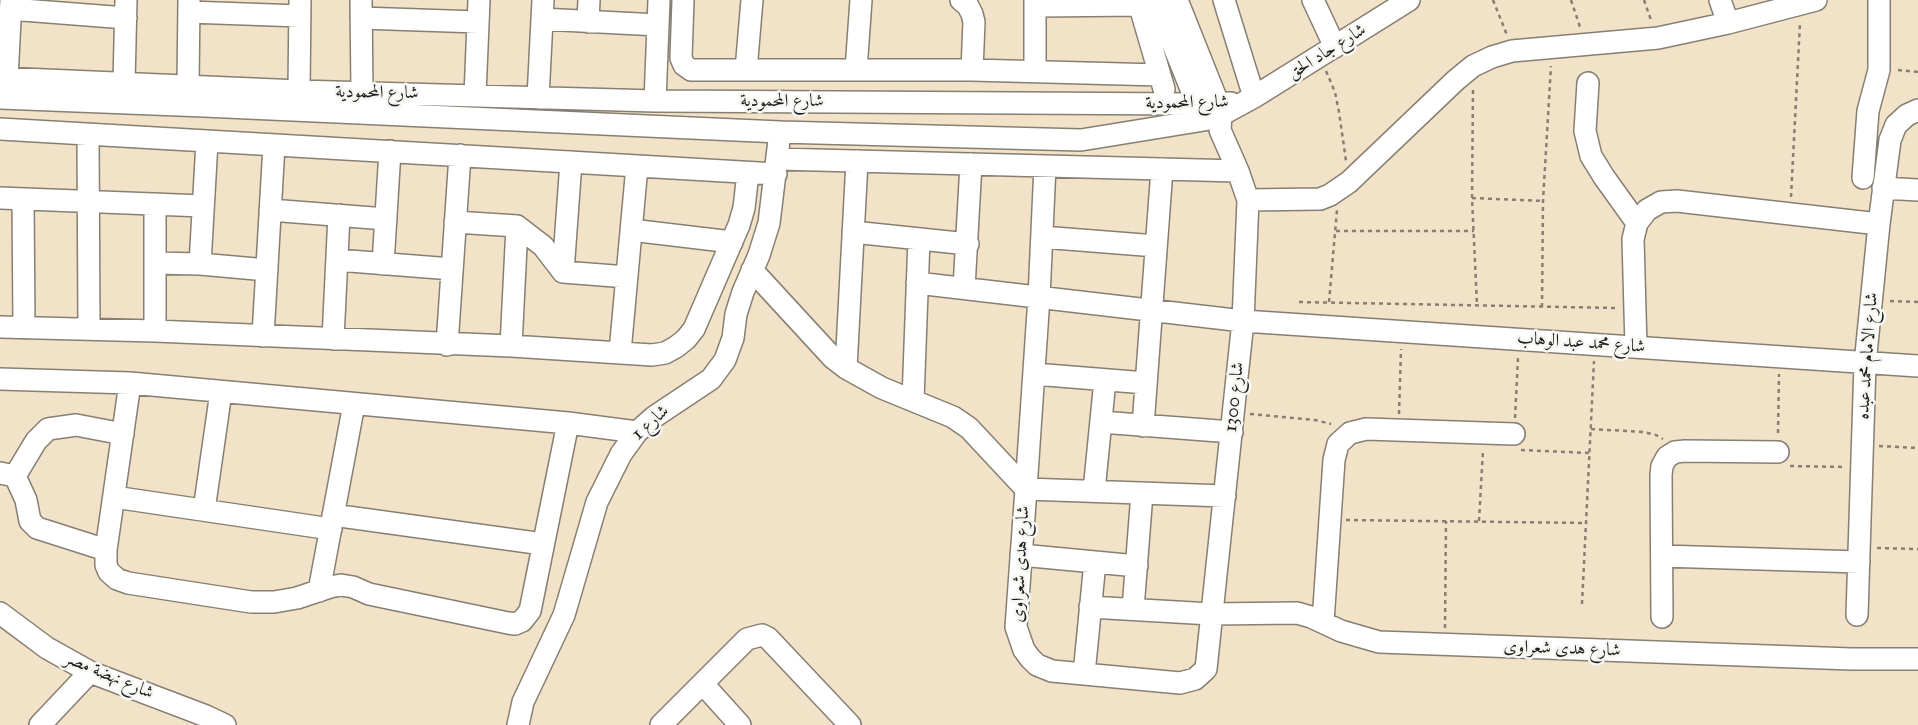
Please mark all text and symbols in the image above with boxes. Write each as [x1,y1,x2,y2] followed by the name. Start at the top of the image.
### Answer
[1284,19,1370,85] street label: شارع جاد الحق
[335,81,419,105] street label: شارع المحمودية
[740,91,824,113] street label: شارع المحمودية
[1145,91,1229,115] street label: شارع المحمودية
[1853,292,1883,420] street label: شارع الامام محمد عبده
[1516,328,1646,358] street label: شارع محمد عبد الوهاب
[1221,361,1249,433] street label: شارع 1300
[628,401,674,445] street label: شارع 1
[1007,505,1035,623] street label: شارع هدى شعراوى
[1503,636,1621,662] street label: شارع هدى شعراوى
[61,648,157,704] street label: شارع نهضة مصر

